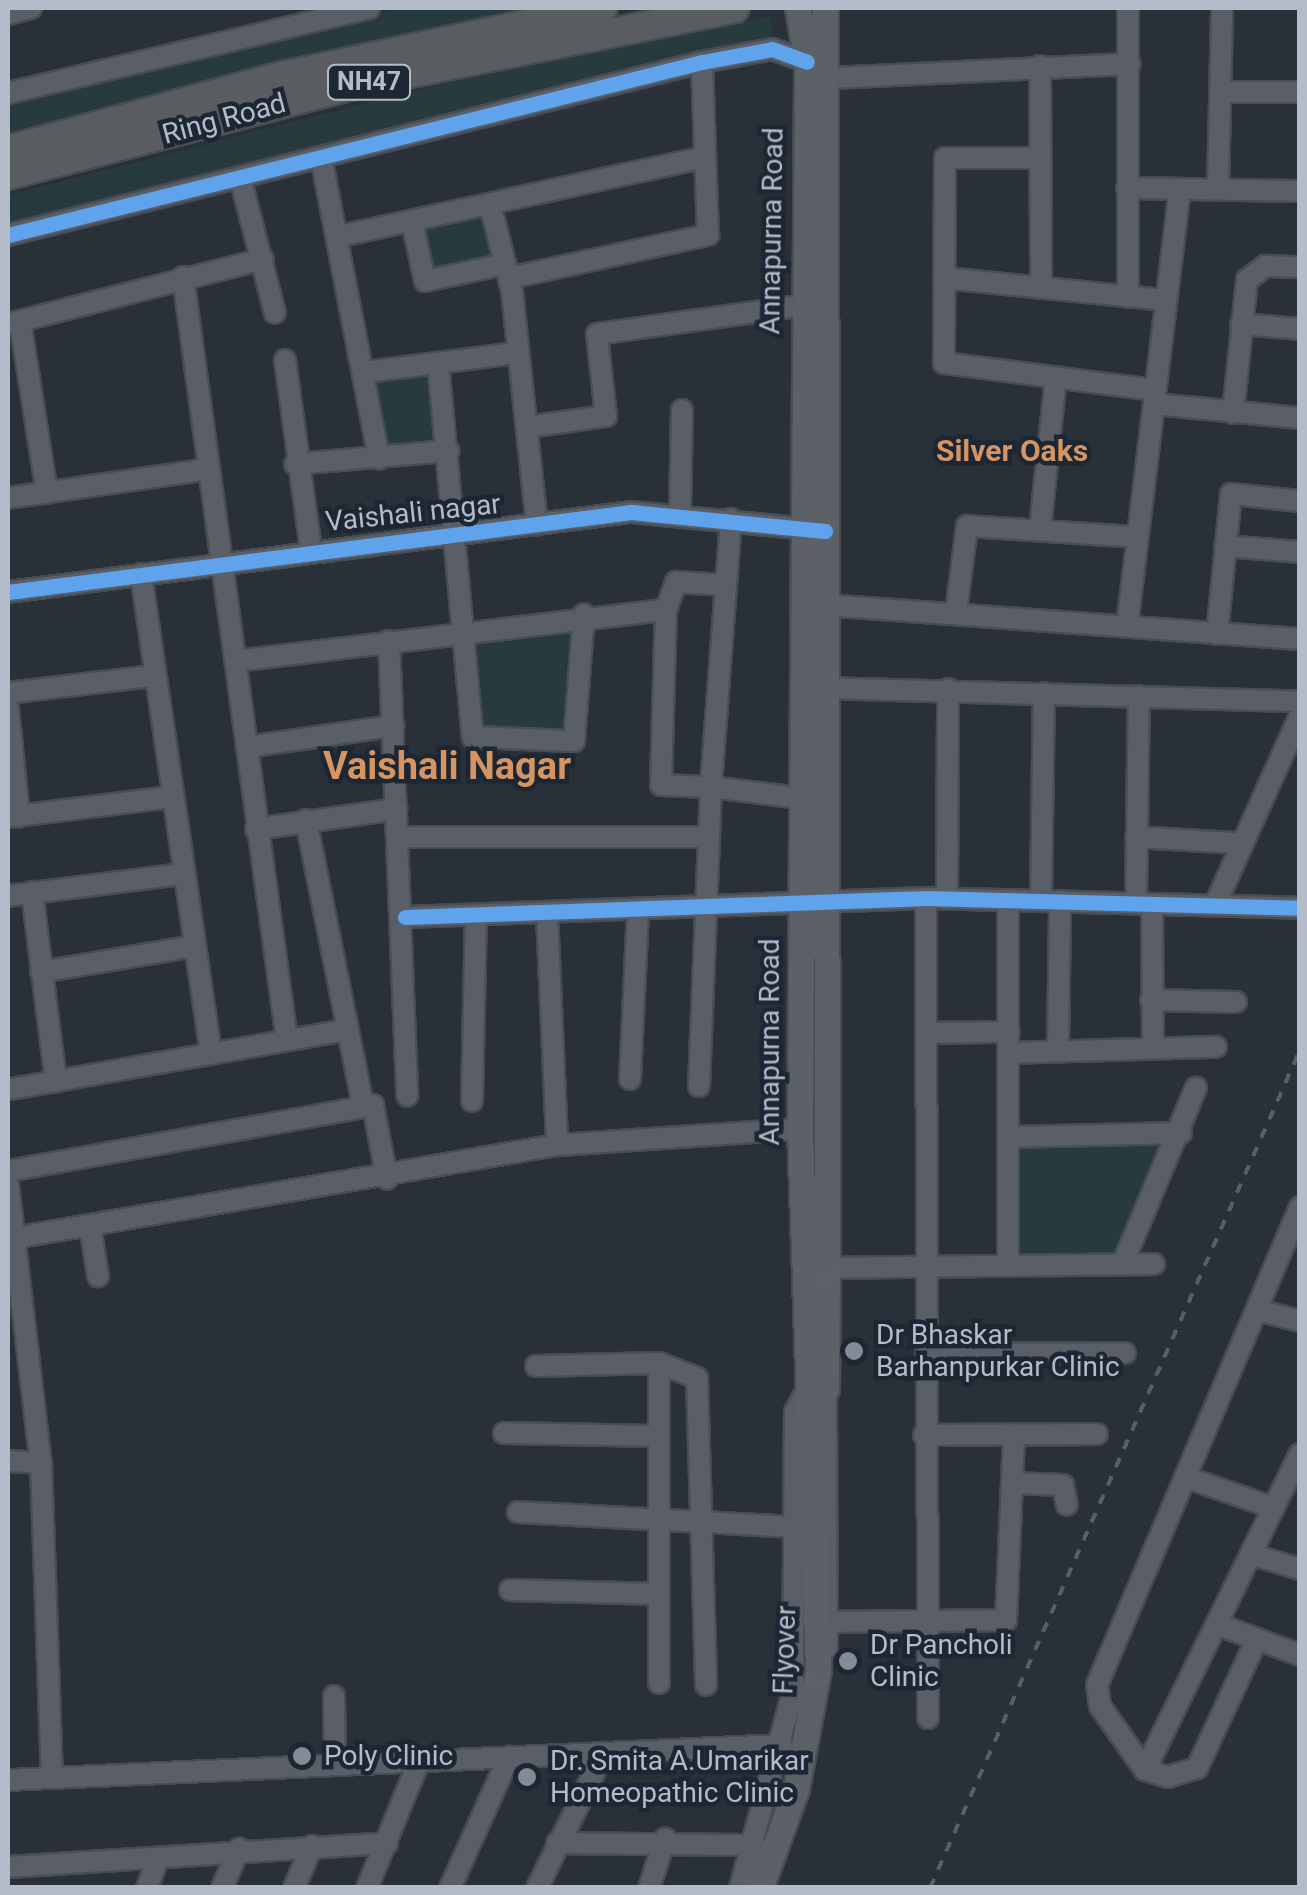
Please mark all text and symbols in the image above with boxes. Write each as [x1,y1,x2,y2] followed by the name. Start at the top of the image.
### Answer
[326,62,412,102] road number: NH47
[159,86,289,152] street label: Ring Road
[753,127,791,335] street label: Annapurna Road
[936,433,1088,469] district label: Silver Oaks
[324,487,502,539] street label: Vaishali nagar
[323,744,571,790] district label: Vaishali Nagar
[753,939,787,1145] street label: Annapurna Road
[876,1318,1120,1384] place label: Dr Bhaskar Barhanpurkar Clinic
[841,1338,867,1364] marker: Dr Bhaskar Barhanpurkar Clinic
[767,1605,803,1695] street label: Flyover
[870,1628,1013,1694] place label: Dr Pancholi Clinic
[835,1648,861,1674] marker: Dr Pancholi Clinic
[324,1739,453,1773] place label: Poly Clinic
[289,1743,315,1769] marker: Poly Clinic
[550,1744,809,1810] place label: Dr. Smita A.Umarikar Homeopathic Clinic
[514,1764,540,1790] marker: Dr. Smita A.Umarikar Homeopathic Clinic

